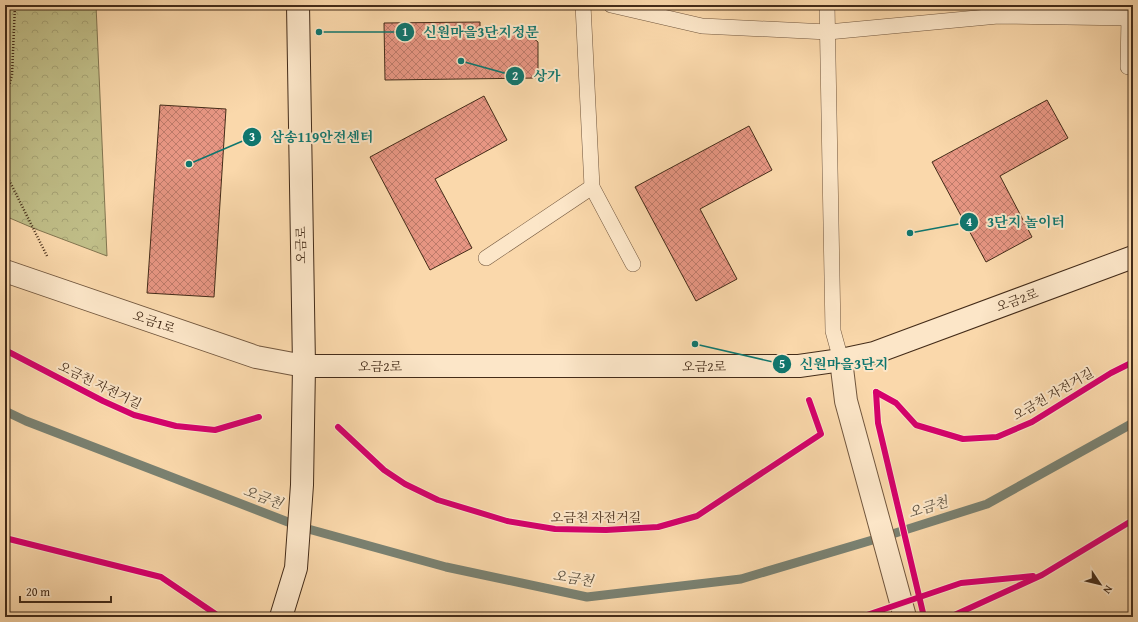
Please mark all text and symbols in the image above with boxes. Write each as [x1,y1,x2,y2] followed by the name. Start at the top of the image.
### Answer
[395,19,547,45] callout: 신원마을3단지정문
[423,22,539,42] text: 신원마을3단지정문
[402,23,408,40] text: 1
[505,63,569,89] callout: 상가
[533,66,561,86] text: 상가
[512,67,518,84] text: 2
[242,124,381,150] callout: 삼송119안전센터
[271,127,373,147] text: 삼송119안전센터
[249,128,255,145] text: 3
[959,209,1073,235] callout: 3단지 놀이터
[987,212,1065,232] text: 3단지 놀이터
[966,213,972,230] text: 4
[291,226,311,264] street label: 오금로
[993,283,1041,316] street label: 오금2로
[130,306,178,338] street label: 오금1로
[772,351,896,377] callout: 신원마을3단지
[800,354,888,374] text: 신원마을3단지
[779,355,785,372] text: 5
[55,357,145,413] street label: 오금천 자전거길
[358,357,402,376] street label: 오금2로
[682,357,726,376] street label: 오금2로
[1009,363,1097,425] street label: 오금천 자전거길
[240,480,287,514] water label: 오금천
[906,491,952,522] water label: 오금천
[551,508,641,527] street label: 오금천 자전거길
[1080,564,1120,604] north arrow
[551,565,596,591] water label: 오금천
[20,578,111,604] scale bar
[1099,582,1117,598] text: N
[26,583,50,600] text: 20 m

